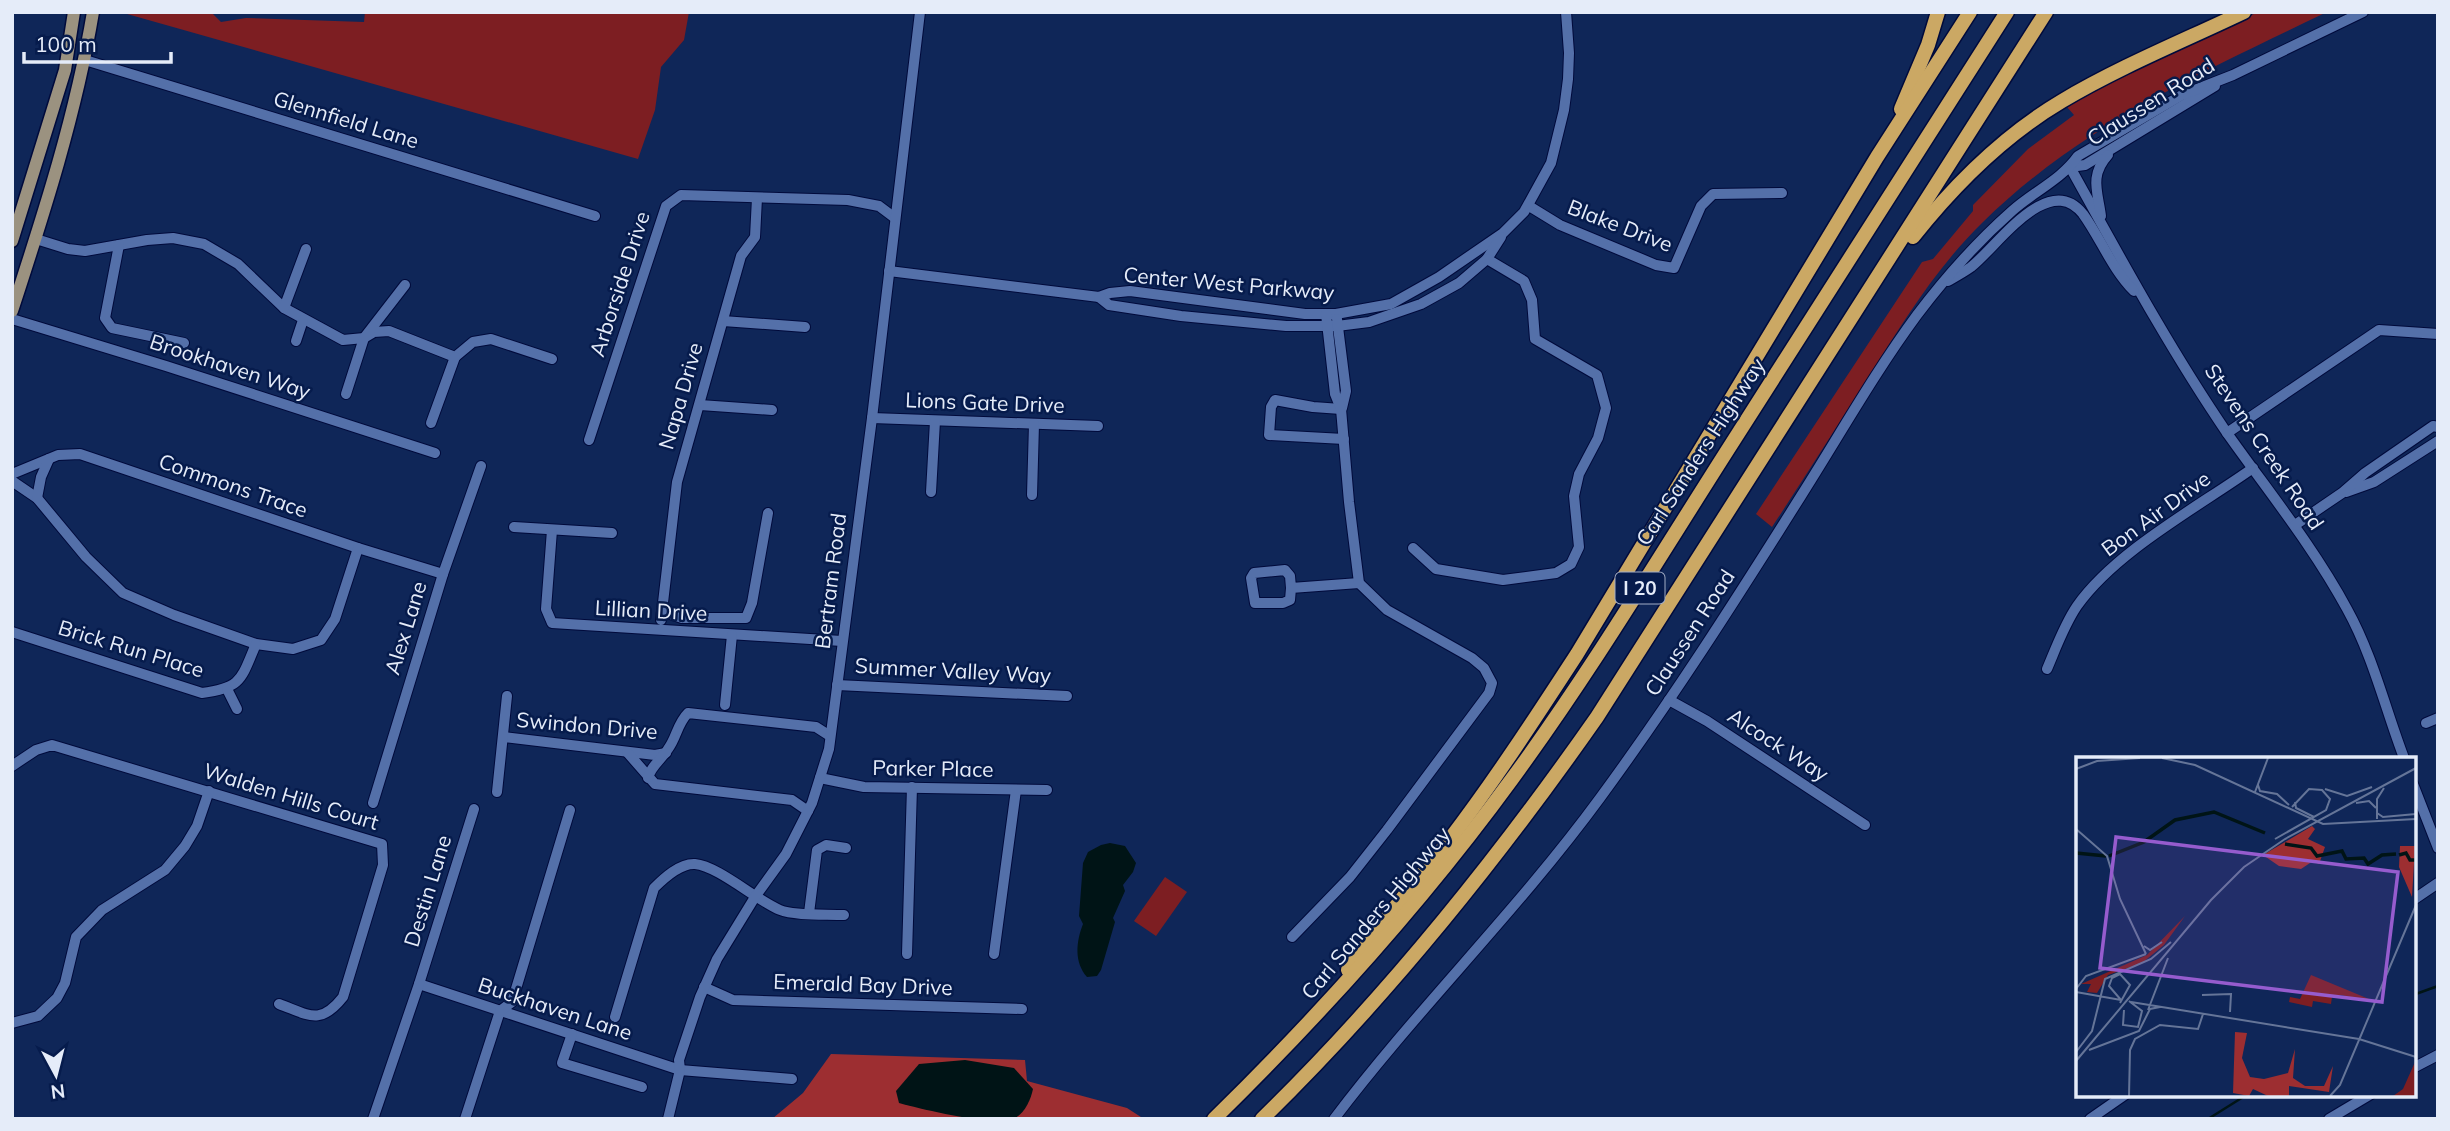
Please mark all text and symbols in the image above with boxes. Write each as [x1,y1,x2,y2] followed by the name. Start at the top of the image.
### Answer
[24,21,172,65] scale bar
[35,31,97,57] text: 100 m
[2082,52,2219,151] street label: Claussen Road
[270,85,422,154] street label: Glennfield Lane
[1564,193,1676,257] street label: Blake Drive
[583,208,655,359] street label: Arborside Drive
[1123,261,1335,305] street label: Center West Parkway
[147,328,314,404] street label: Brookhaven Way
[652,339,708,452] street label: Napa Drive
[1630,353,1770,550] street label: Carl Sanders Highway
[2200,358,2330,534] street label: Stevens Creek Road
[905,386,1065,418] street label: Lions Gate Drive
[156,447,311,523] street label: Commons Trace
[2096,465,2215,561] street label: Bon Air Drive
[809,511,851,650] street label: Bertram Road
[1639,564,1740,701] street label: Claussen Road
[1616,572,1664,604] road number: I 20
[379,578,432,678] street label: Alex Lane
[594,594,708,626] street label: Lillian Drive
[55,614,207,683] street label: Brick Run Place
[854,652,1052,688] street label: Summer Valley Way
[1723,702,1834,786] street label: Alcock Way
[515,706,659,744] street label: Swindon Drive
[872,754,994,782] street label: Parker Place
[201,757,382,835] street label: Walden Hills Court
[2076,757,2415,1096] inset map
[1295,821,1455,1004] street label: Carl Sanders Highway
[398,832,456,950] street label: Destin Lane
[773,968,953,1000] street label: Emerald Bay Drive
[475,971,636,1045] street label: Buckhaven Lane
[21,1040,91,1110] north arrow
[49,1079,67,1105] text: N

